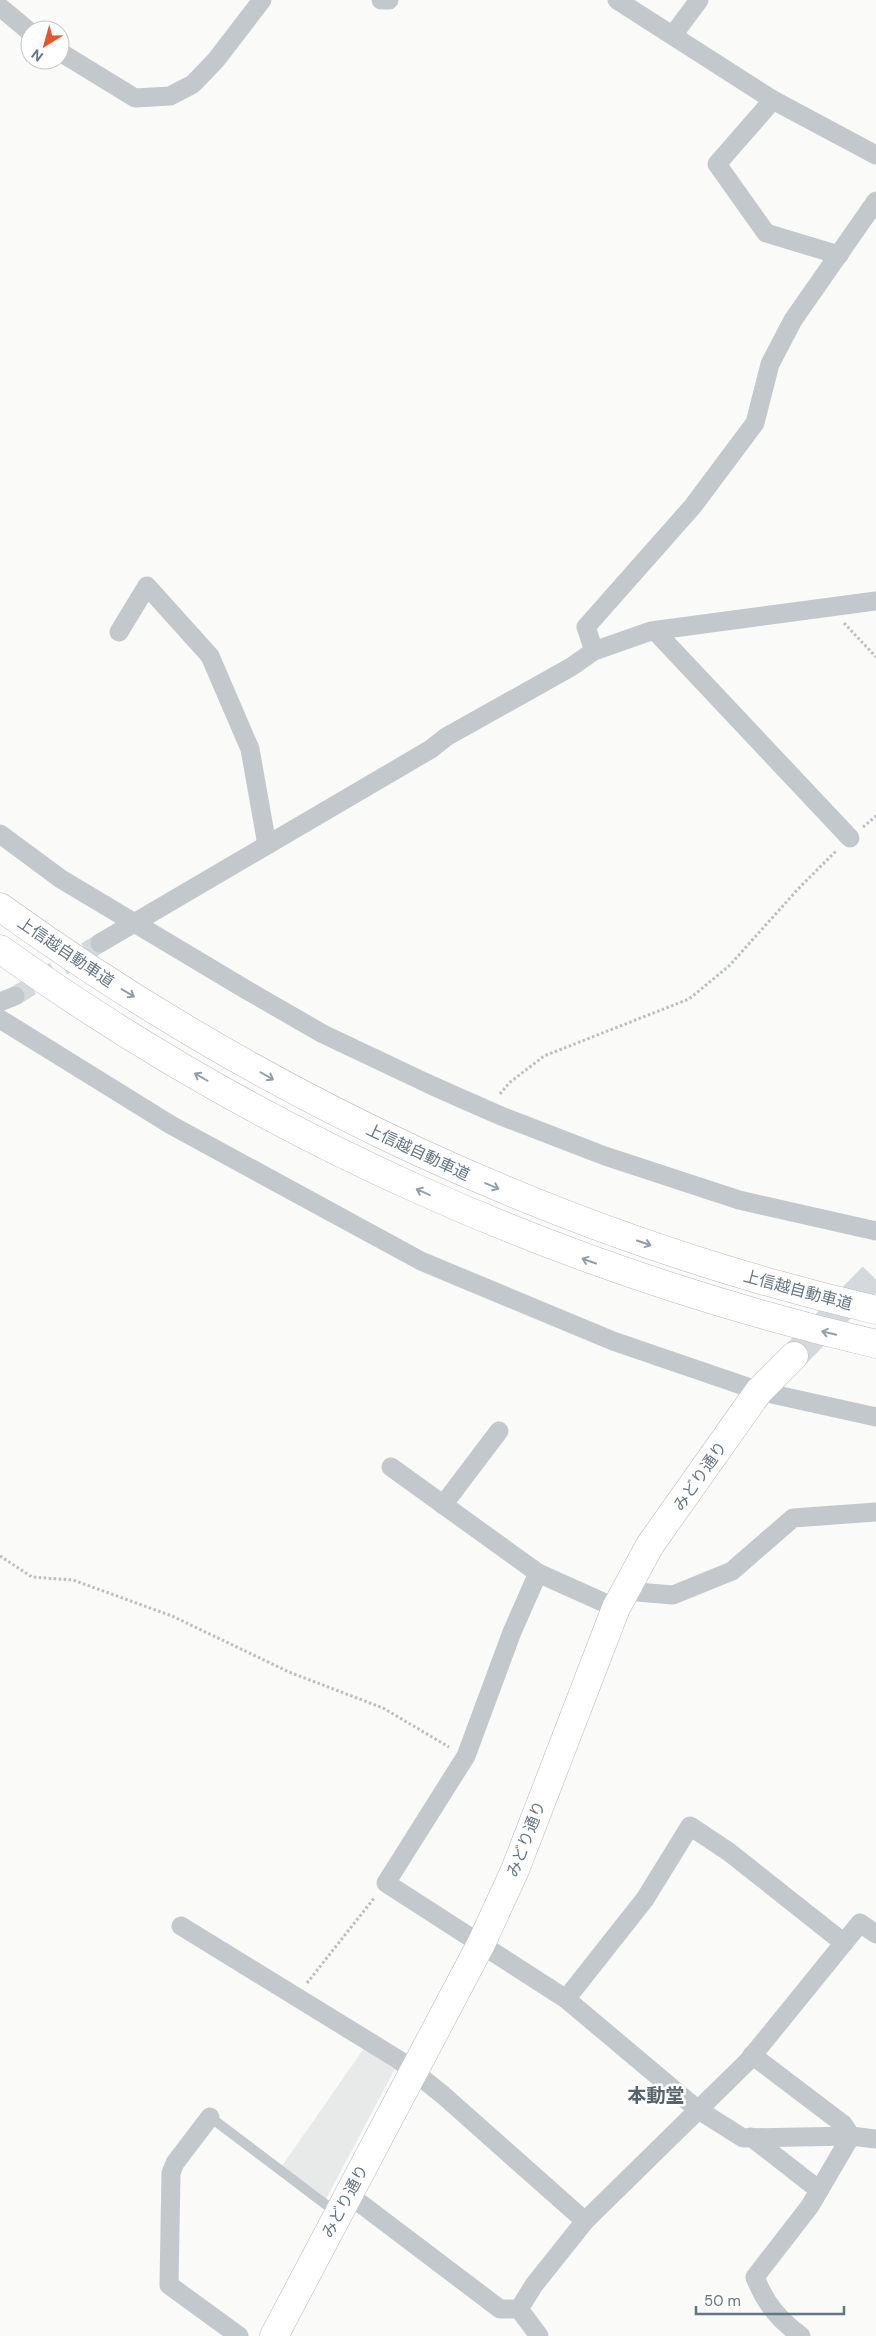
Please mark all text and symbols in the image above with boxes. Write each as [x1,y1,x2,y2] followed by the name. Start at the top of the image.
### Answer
[20,20,70,70] north arrow
[28,45,47,66] text: N
[14,912,118,992] street label: 上信越自動車道
[120,988,134,998] one-way arrow
[260,1071,274,1081] one-way arrow
[195,1072,209,1082] one-way arrow
[363,1119,473,1185] street label: 上信越自動車道
[484,1181,499,1191] one-way arrow
[416,1187,431,1196] one-way arrow
[636,1238,652,1248] one-way arrow
[582,1256,598,1265] one-way arrow
[741,1265,855,1315] street label: 上信越自動車道
[821,1328,837,1337] one-way arrow
[668,1437,732,1515] street label: みどり通り
[502,1798,550,1880] street label: みどり通り
[627,2083,685,2108] district label: 本動堂
[317,2161,373,2241] street label: みどり通り
[696,2284,844,2316] scale bar
[704,2291,741,2311] text: 50 m

